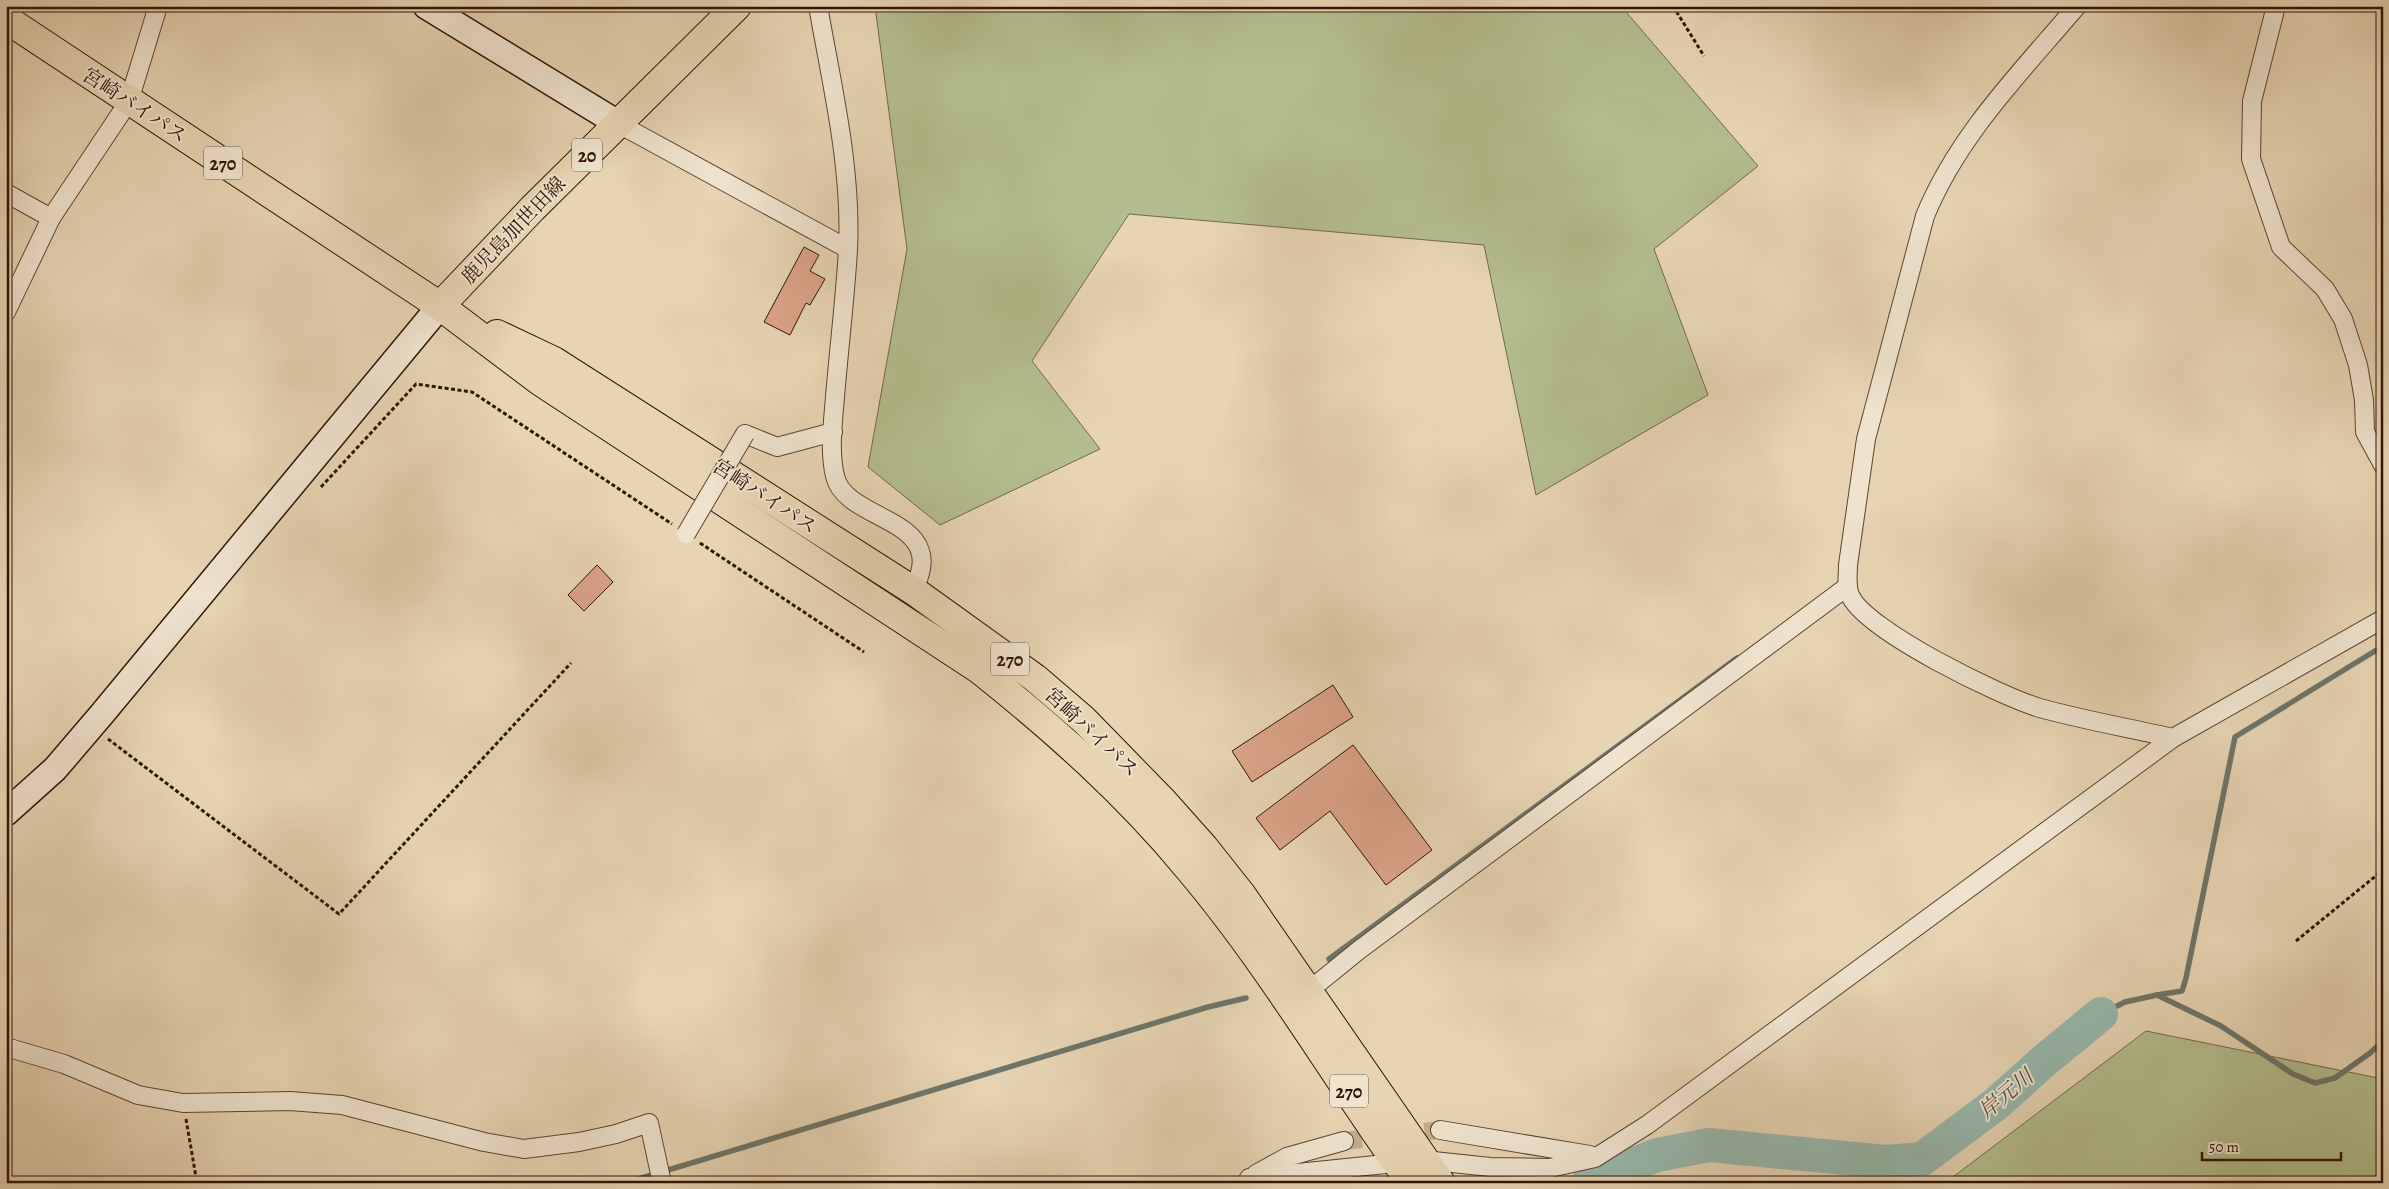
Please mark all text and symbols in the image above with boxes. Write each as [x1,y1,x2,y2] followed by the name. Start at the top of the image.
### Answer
[77,62,192,149] street label: 宮崎バイパス
[572,138,602,172] road number: 20
[204,146,242,180] road number: 270
[455,171,572,290] street label: 鹿児島加世田線
[707,453,822,540] street label: 宮崎バイパス
[991,642,1029,676] road number: 270
[1039,682,1145,783] street label: 宮崎バイパス
[1973,1062,2041,1125] water label: 岸元川
[1330,1074,1368,1108] road number: 270
[2202,1129,2340,1161] scale bar
[2209,1137,2239,1157] text: 50 m

